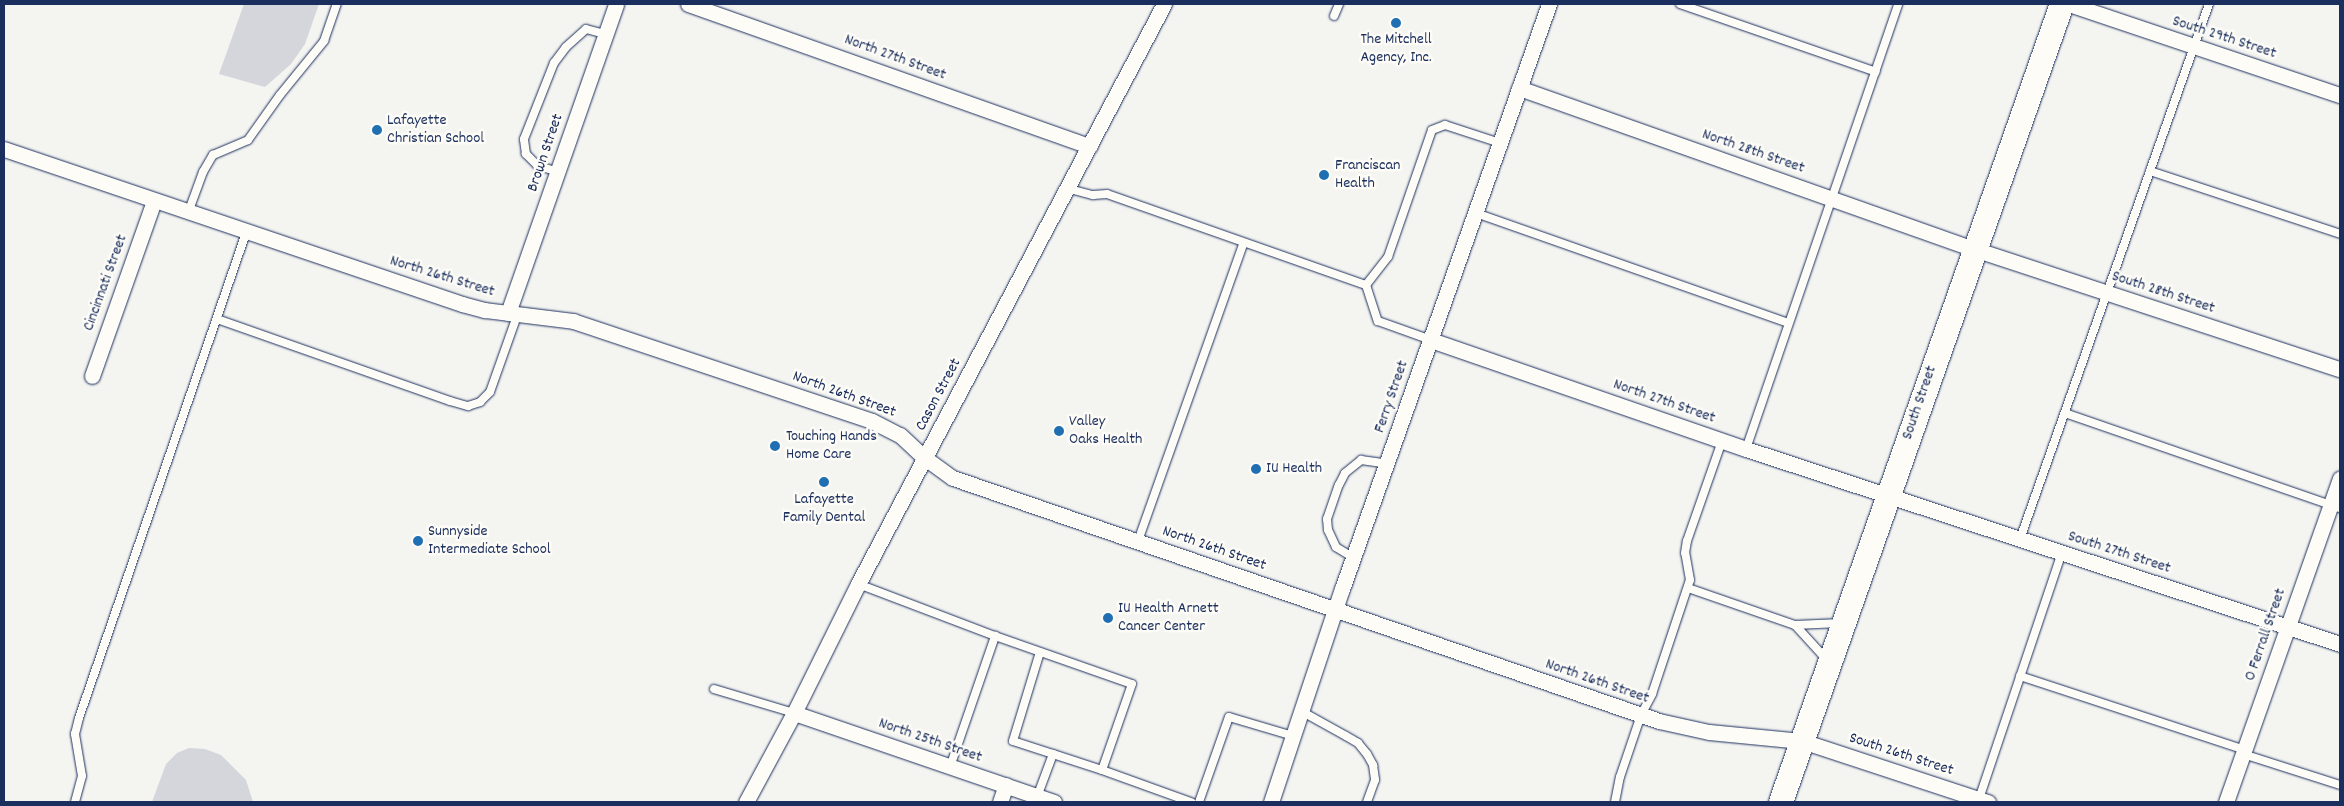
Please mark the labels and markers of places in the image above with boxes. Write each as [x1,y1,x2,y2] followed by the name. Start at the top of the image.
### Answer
[1390,17,1402,29] marker: The Mitchell Agency, Inc.
[1360,30,1432,68] place label: The Mitchell Agency, Inc.
[387,111,484,149] place label: Lafayette Christian School
[371,124,383,136] marker: Lafayette Christian School
[1335,156,1400,194] place label: Franciscan Health
[1317,168,1331,182] marker: Franciscan Health
[1069,412,1142,450] place label: Valley Oaks Health
[1053,425,1065,437] marker: Valley Oaks Health
[786,427,877,465] place label: Touching Hands Home Care
[768,439,782,453] marker: Touching Hands Home Care
[1266,459,1322,479] place label: IU Health
[1250,463,1262,475] marker: IU Health
[818,476,830,488] marker: Lafayette Family Dental
[783,490,865,528] place label: Lafayette Family Dental
[428,522,551,560] place label: Sunnyside Intermediate School
[412,535,424,547] marker: Sunnyside Intermediate School
[1118,599,1219,637] place label: IU Health Arnett Cancer Center
[1102,612,1114,624] marker: IU Health Arnett Cancer Center

